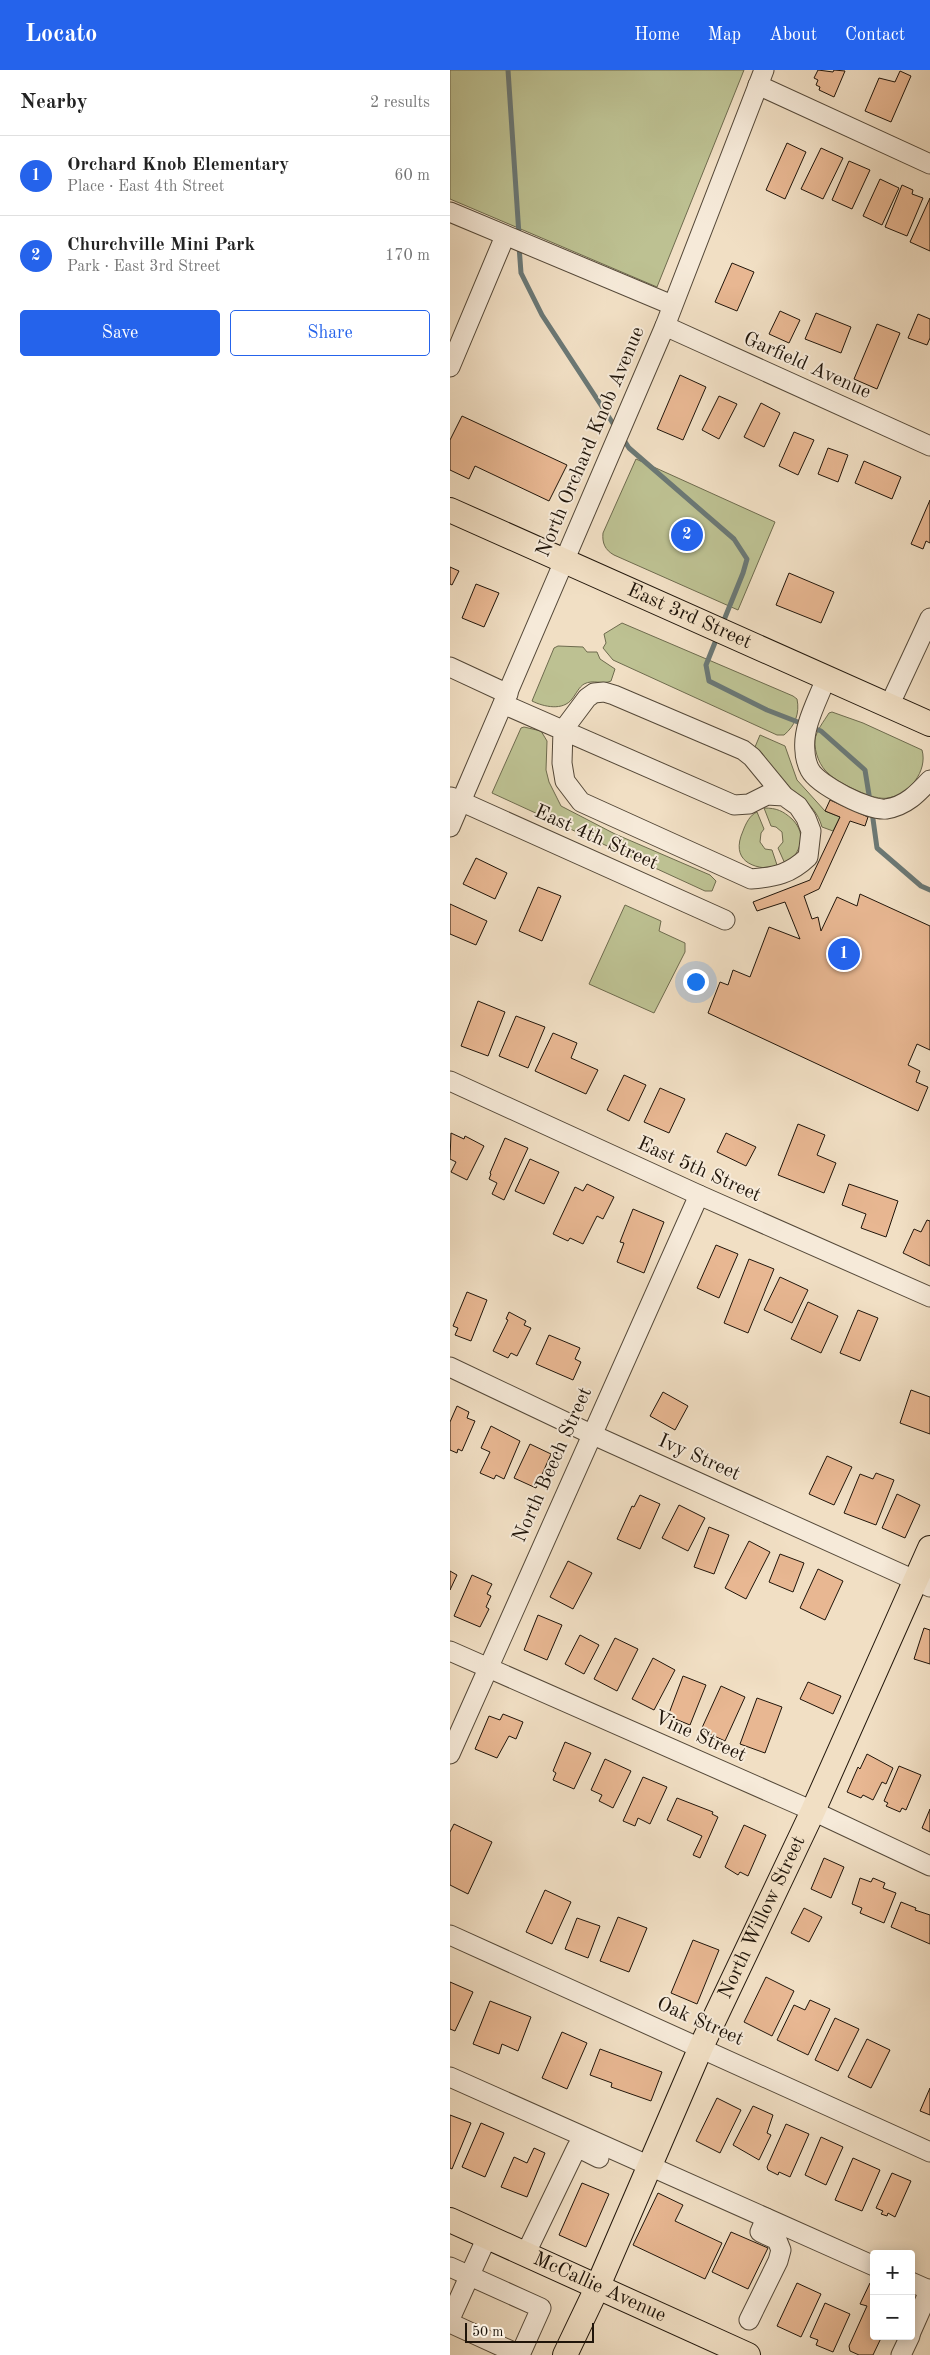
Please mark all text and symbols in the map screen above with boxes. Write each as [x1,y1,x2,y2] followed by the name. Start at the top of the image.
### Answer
[25,23,97,47] text: Locato
[634,26,680,44] text: Home
[708,26,741,44] text: Map
[769,26,817,44] text: About
[845,26,905,44] text: Contact
[20,92,88,113] text: Nearby
[370,95,430,111] text: 2 results
[67,156,289,175] text: Orchard Knob Elementary
[31,168,41,184] text: 1
[394,168,430,184] text: 60 m
[67,179,224,195] text: Place · East 4th Street
[67,236,255,255] text: Churchville Mini Park
[31,248,41,264] text: 2
[385,248,430,264] text: 170 m
[67,259,220,275] text: Park · East 3rd Street
[20,310,220,356] button: Save
[230,310,430,356] button: Share
[533,324,649,560] street label: North Orchard Knob Avenue
[740,329,874,403] street label: Garfield Avenue
[671,516,703,554] pin: 2
[624,580,755,653] street label: East 3rd Street
[531,802,661,874] street label: East 4th Street
[828,935,860,973] pin: 1
[683,969,709,995] your location
[634,1134,764,1206] street label: East 5th Street
[510,1384,596,1546] street label: North Beech Street
[655,1431,743,1485] street label: Ivy Street
[651,1708,749,1766] street label: Vine Street
[715,1833,810,2002] street label: North Willow Street
[654,1994,746,2050] street label: Oak Street
[530,2249,669,2326] street label: McCallie Avenue
[870,2250,915,2340] map controls
[870,2250,915,2295] button: +
[870,2295,915,2340] button: −
[465,2320,594,2343] scale bar
[472,2325,503,2339] text: 50 m

